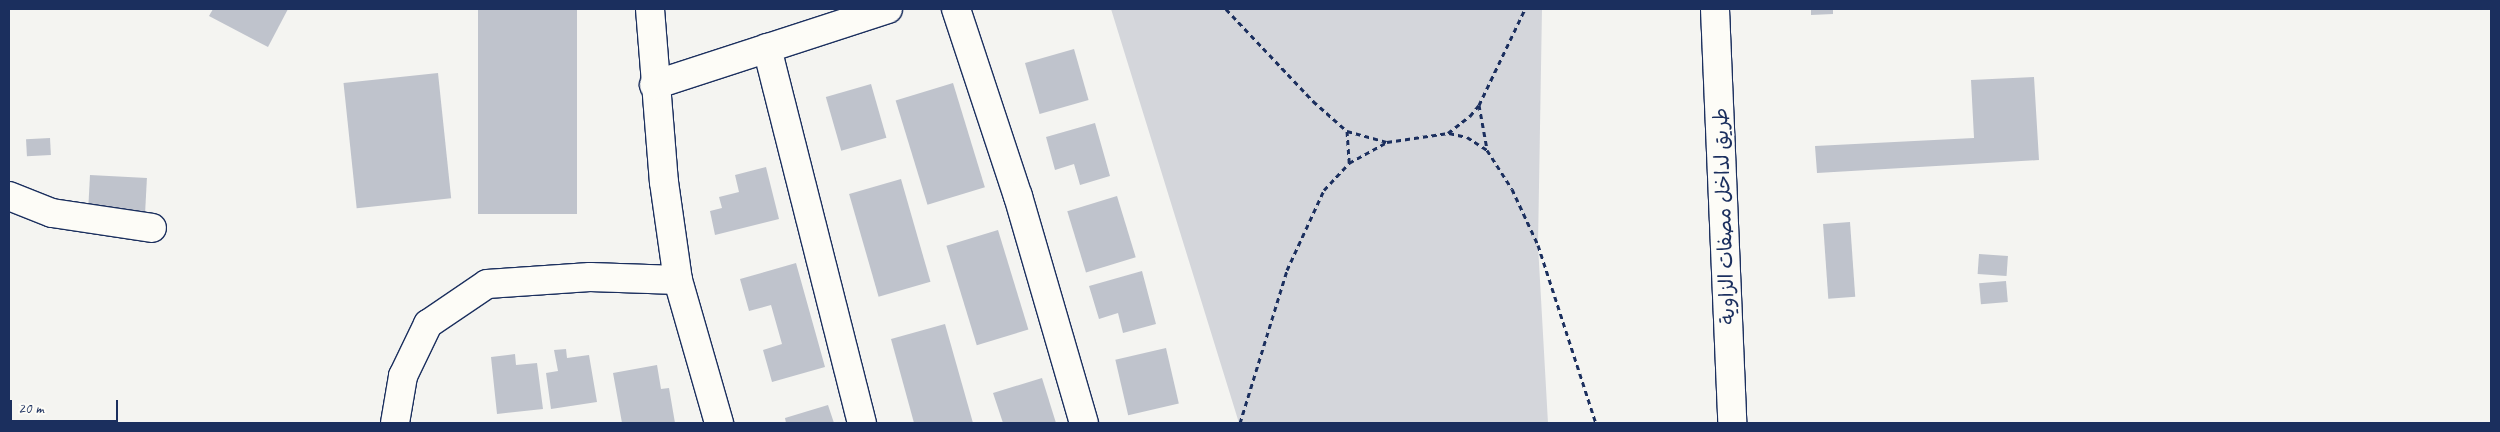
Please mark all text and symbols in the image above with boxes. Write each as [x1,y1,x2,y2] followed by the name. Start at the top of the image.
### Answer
[1708,107,1740,325] street label: طريق لداخل مصفات الزاوية
[12,390,120,422] scale bar
[18,399,44,418] text: 20 m

